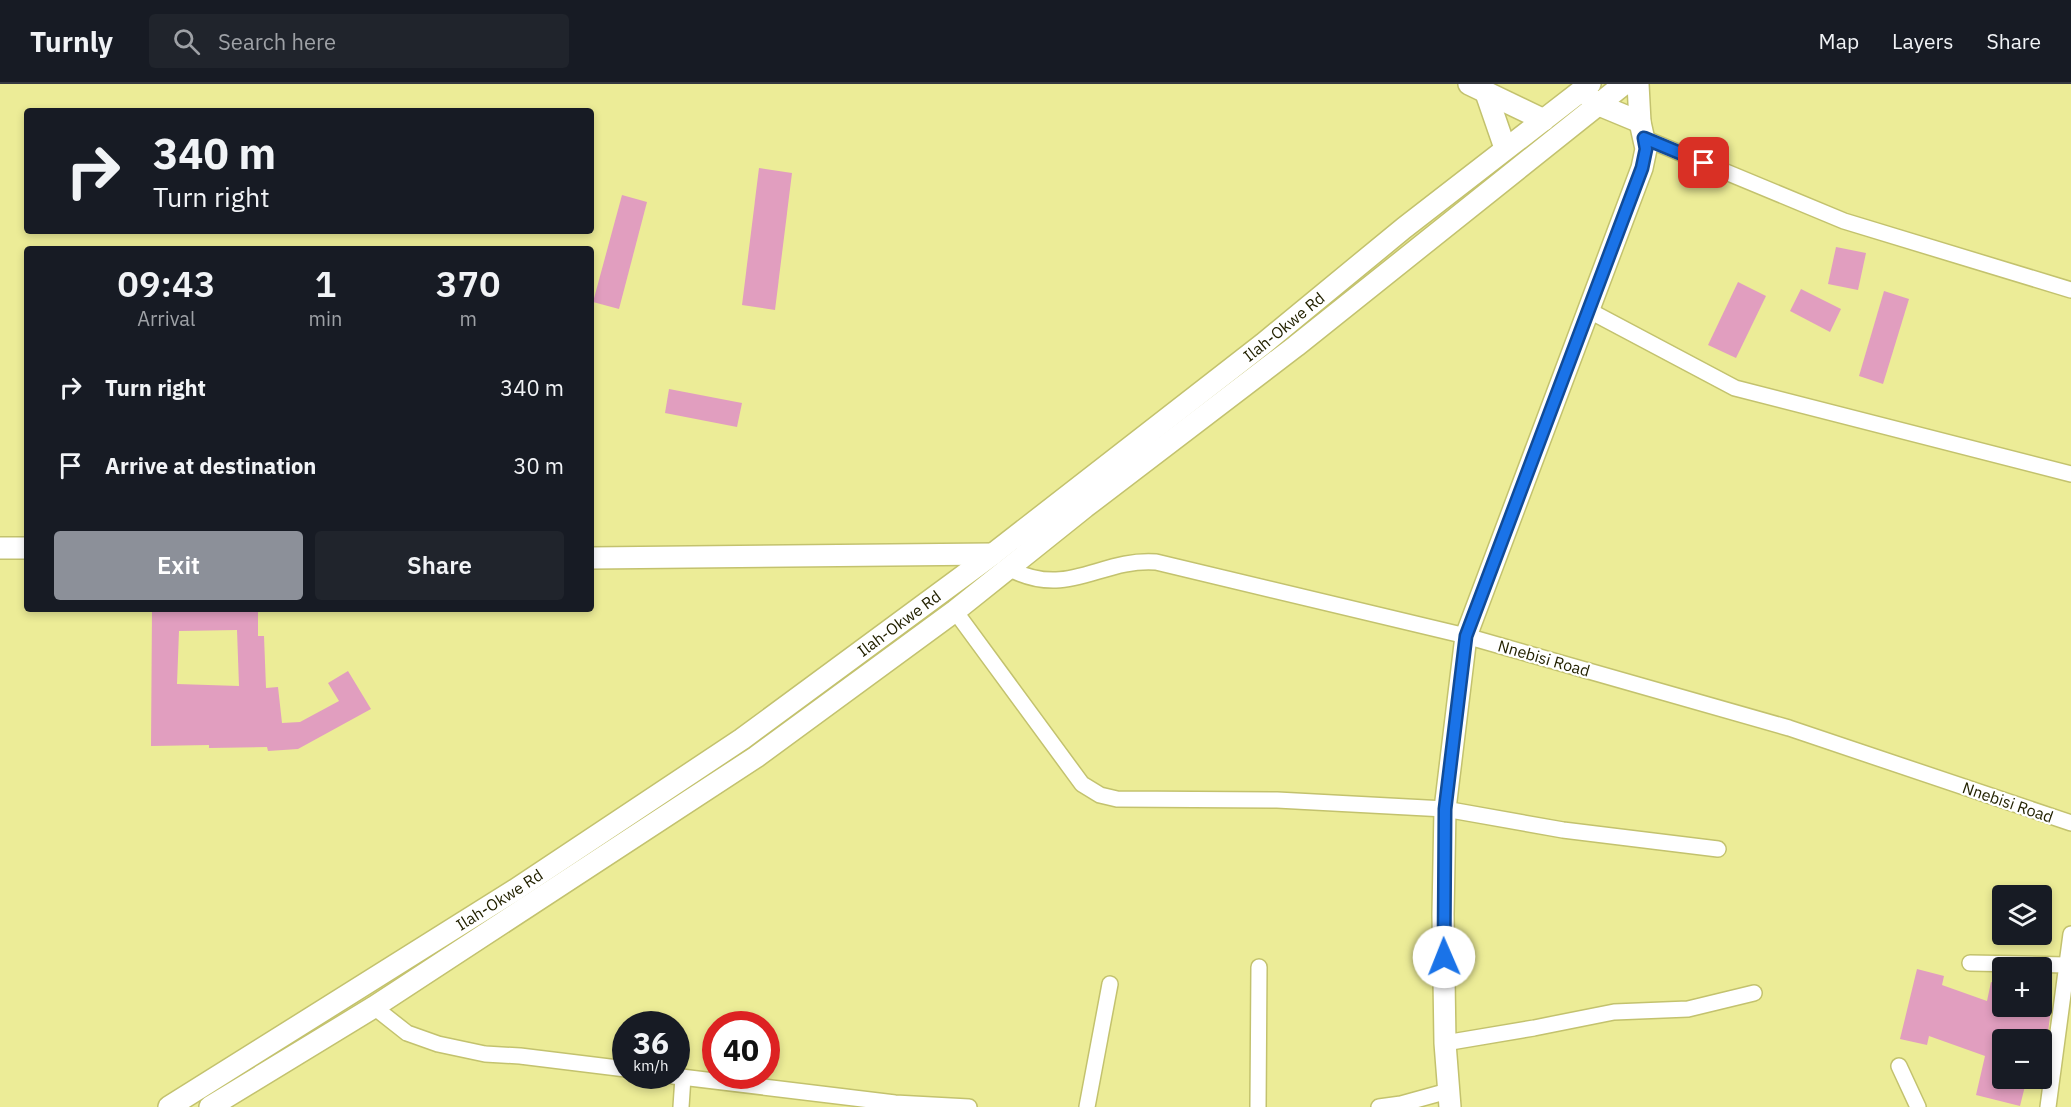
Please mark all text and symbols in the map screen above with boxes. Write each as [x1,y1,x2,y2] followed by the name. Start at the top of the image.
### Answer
[149,14,569,68] search box
[30,23,113,60] text: Turnly
[170,25,203,58] icon: search
[218,27,336,56] text: Search here
[1819,27,1859,55] text: Map
[1892,27,1954,55] text: Layers
[1987,27,2041,55] text: Share
[153,126,276,181] text: 340 m
[54,132,132,210] icon: right
[1678,137,1729,188] pin
[1687,146,1720,179] icon: arrive
[153,179,270,214] text: Turn right
[117,260,215,307] text: 09:43
[315,260,336,307] text: 1
[436,260,501,307] text: 370
[1239,288,1328,366] street label: Ilah-Okwe Rd
[137,305,195,332] text: Arrival
[309,305,342,332] text: min
[459,305,477,332] text: m
[54,371,87,404] icon: right
[105,373,206,402] text: Turn right
[500,373,564,402] text: 340 m
[54,449,87,482] icon: arrive
[105,451,316,480] text: Arrive at destination
[513,451,564,480] text: 30 m
[54,531,303,600] button: Exit
[315,531,564,600] button: Share
[853,586,945,661] street label: Ilah-Okwe Rd
[1496,635,1592,681] street label: Nnebisi Road
[1960,777,2056,827] street label: Nnebisi Road
[452,864,546,935] street label: Ilah-Okwe Rd
[1992,885,2052,1089] map controls
[1992,885,2052,945] button: layers
[1412,925,1476,989] position arrow
[1992,957,2052,1017] button: +
[702,1011,780,1089] speed limit sign: 40
[633,1023,669,1062] text: 36
[1992,1029,2052,1089] button: −
[633,1056,669,1075] text: km/h

